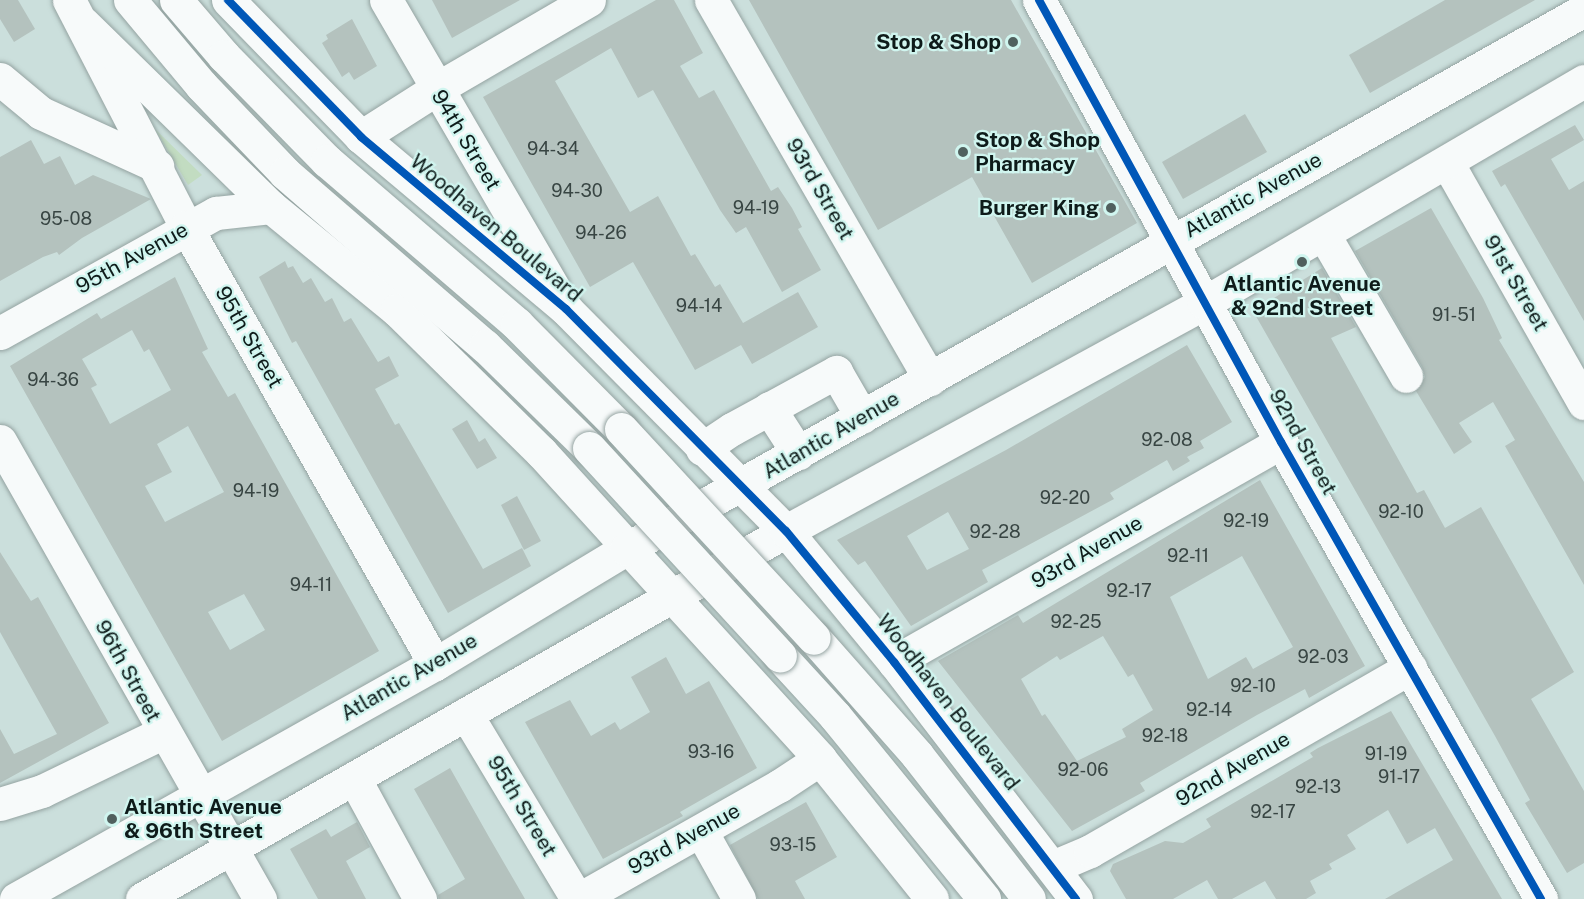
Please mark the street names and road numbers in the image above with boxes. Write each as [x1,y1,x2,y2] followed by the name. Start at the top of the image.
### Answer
[426,85,506,195] street label: 94th Street
[781,134,859,244] street label: 93rd Street
[1180,147,1326,243] street label: Atlantic Avenue
[405,149,587,307] street label: Woodhaven Boulevard
[72,217,192,299] street label: 95th Avenue
[1478,231,1554,335] street label: 91st Street
[210,282,288,392] street label: 95th Street
[1264,385,1342,499] street label: 92nd Street
[758,386,904,484] street label: Atlantic Avenue
[1027,510,1147,594] street label: 93rd Avenue
[871,609,1025,795] street label: Woodhaven Boulevard
[90,616,166,726] street label: 96th Street
[336,628,482,726] street label: Atlantic Avenue
[1171,726,1295,812] street label: 92nd Avenue
[482,751,562,861] street label: 95th Street
[624,798,744,880] street label: 93rd Avenue

